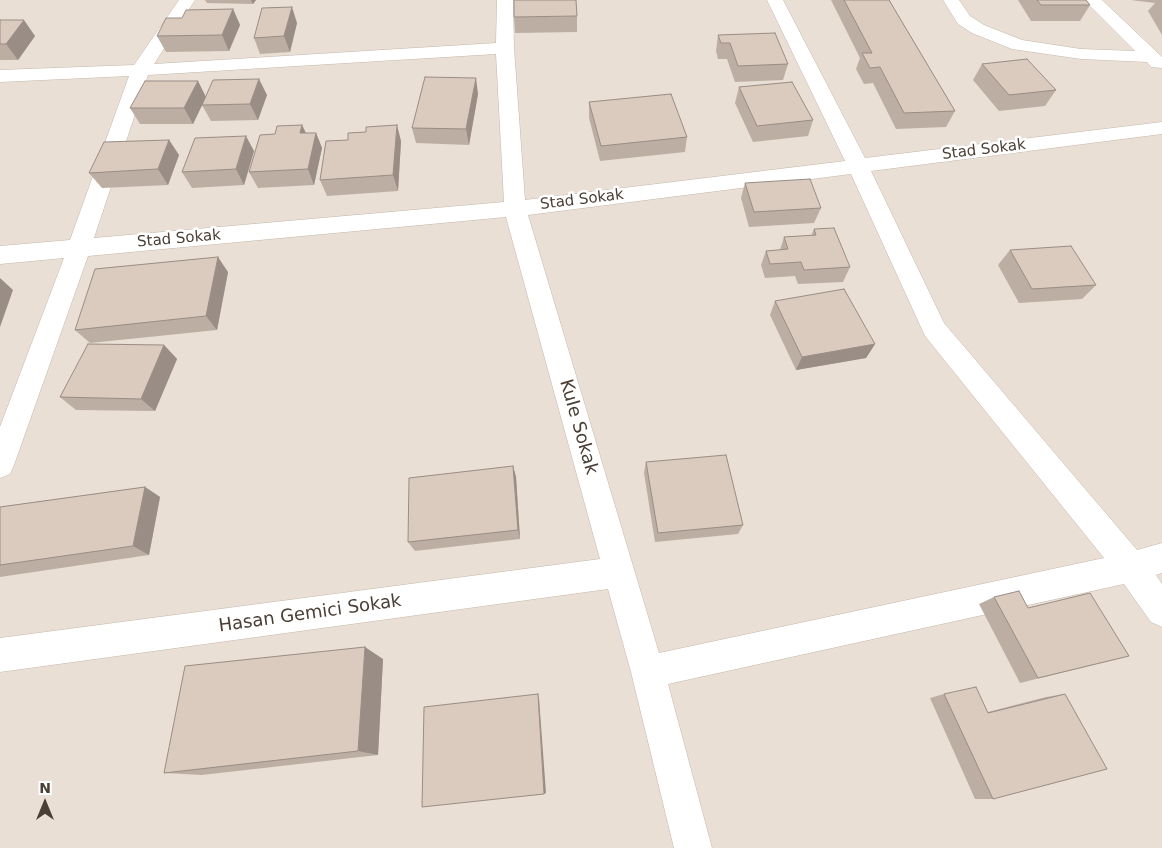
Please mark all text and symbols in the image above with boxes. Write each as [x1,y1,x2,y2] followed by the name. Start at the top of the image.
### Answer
[941,136,1027,164] street label: Stad Sokak
[539,186,625,214] street label: Stad Sokak
[136,226,222,252] street label: Stad Sokak
[554,377,602,477] street label: Kule Sokak
[217,590,403,638] street label: Hasan Gemici Sokak
[20,778,70,828] north arrow
[39,780,51,796] text: N

